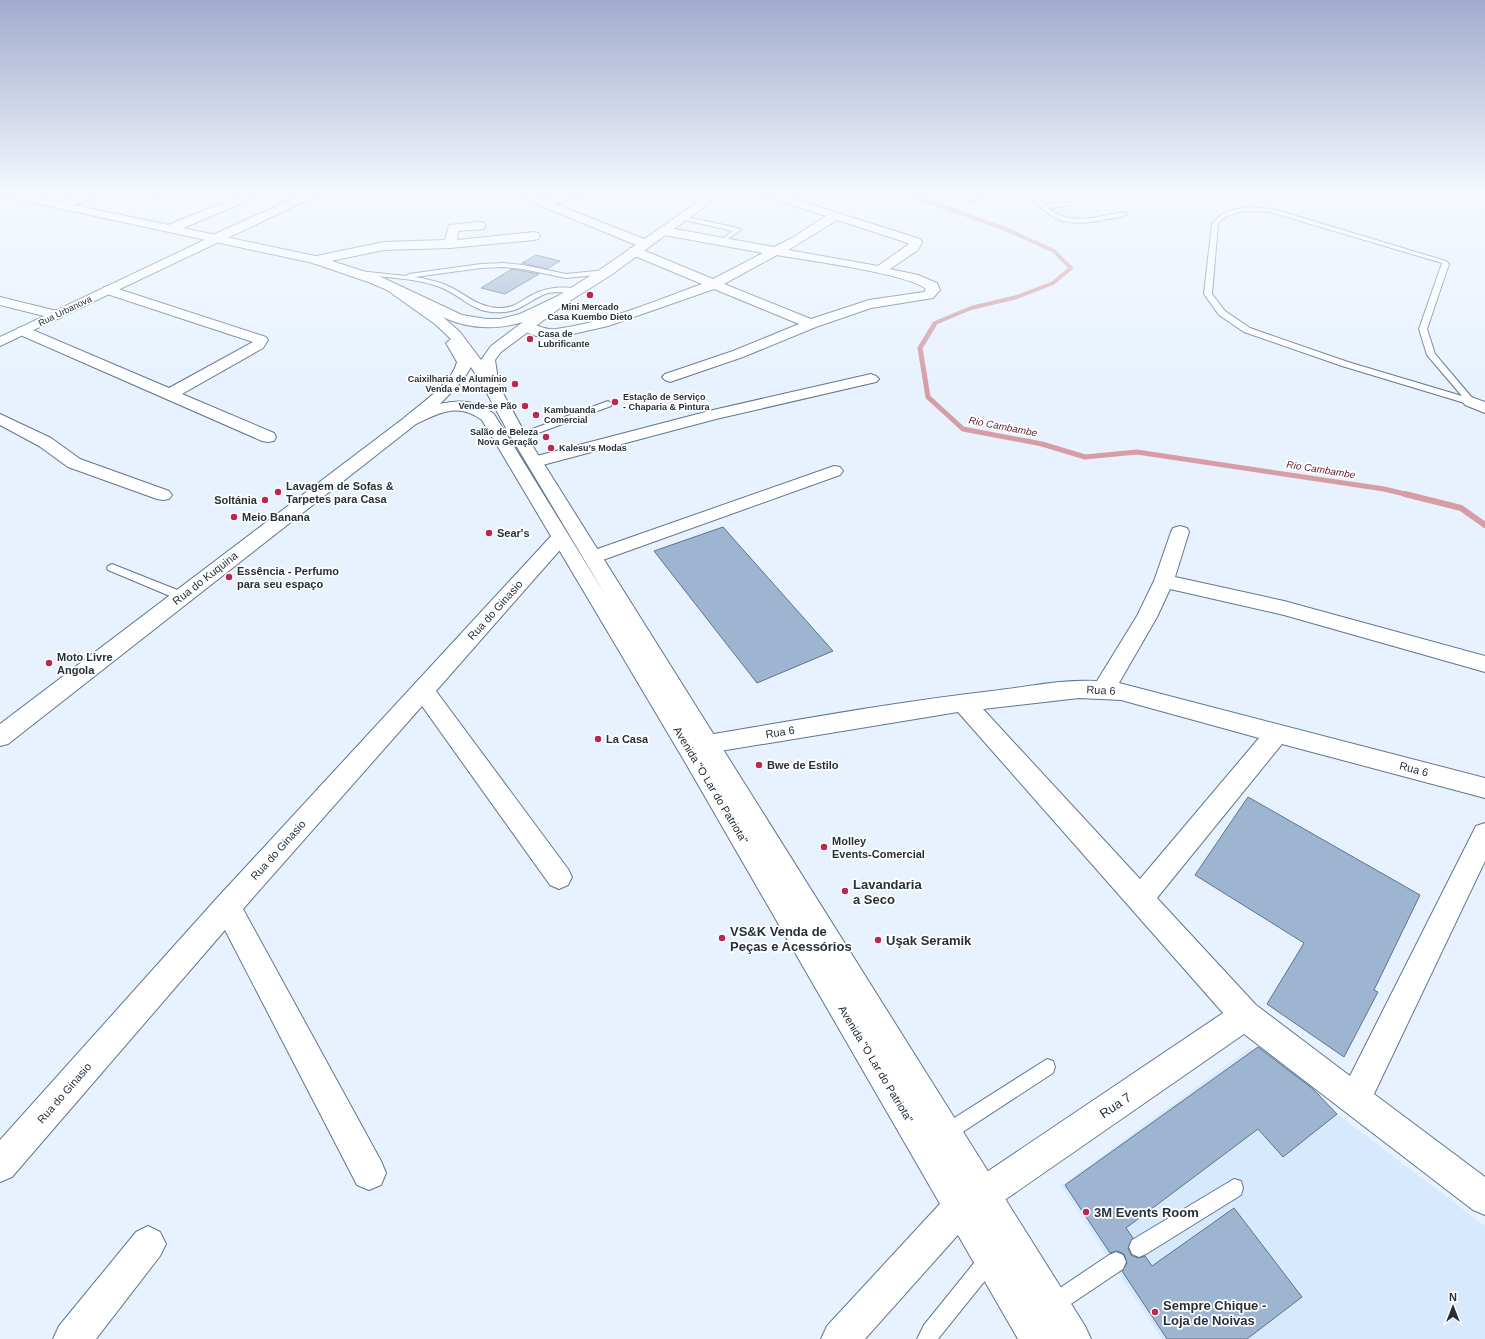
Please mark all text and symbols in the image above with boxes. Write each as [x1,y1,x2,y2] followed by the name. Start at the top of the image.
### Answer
[585,290,595,300] marker: Mini Mercado Casa Kuembo Dieto
[37,294,93,328] street label: Rua Urbanova
[547,302,633,322] place label: Mini Mercado Casa Kuembo Dieto
[538,329,590,349] place label: Casa de Lubrificante
[525,334,535,344] marker: Casa de Lubrificante
[408,374,507,394] place label: Caixilharia de Alumínio Venda e Montagem
[510,379,520,389] marker: Caixilharia de Alumínio Venda e Montagem
[623,392,711,412] place label: Estação de Serviço - Chaparia & Pintura
[610,397,620,407] marker: Estação de Serviço - Chaparia & Pintura
[458,401,517,411] place label: Vende-se Pão
[520,401,530,411] marker: Vende-se Pão
[544,405,597,425] place label: Kambuanda Comercial
[531,410,541,420] marker: Kambuanda Comercial
[968,414,1038,439] water label: Rio Cambambe
[470,427,539,447] place label: Salão de Beleza Nova Geração
[541,432,551,442] marker: Salão de Beleza Nova Geração
[546,443,556,453] marker: Kalesu’s Modas
[559,443,627,453] place label: Kalesu’s Modas
[1286,459,1357,480] water label: Rio Cambambe
[286,480,394,505] place label: Lavagem de Sofas & Tarpetes para Casa
[273,487,283,497] marker: Lavagem de Sofas & Tarpetes para Casa
[214,494,258,506] place label: Soltánia
[260,495,270,505] marker: Soltánia
[242,511,311,523] place label: Meio Banana
[229,512,239,522] marker: Meio Banana
[497,527,530,539] place label: Sear's
[484,528,494,538] marker: Sear's
[170,548,240,607] street label: Rua do Kuquina
[237,565,339,590] place label: Essência - Perfumo para seu espaço
[224,572,234,582] marker: Essência - Perfumo para seu espaço
[465,578,525,642] street label: Rua do Ginasio
[57,651,113,676] place label: Moto Livre Angola
[44,658,54,668] marker: Moto Livre Angola
[1086,683,1116,697] street label: Rua 6
[671,724,751,846] street label: Avenida "O Lar do Patriota"
[765,724,795,740] street label: Rua 6
[606,733,649,745] place label: La Casa
[593,734,603,744] marker: La Casa
[767,759,839,771] place label: Bwe de Estilo
[1398,759,1430,779] street label: Rua 6
[754,760,764,770] marker: Bwe de Estilo
[248,818,308,882] street label: Rua do Ginasio
[832,835,925,860] place label: Molley Events-Comercial
[819,842,829,852] marker: Molley Events-Comercial
[853,877,922,907] place label: Lavandaria a Seco
[840,886,850,896] marker: Lavandaria a Seco
[730,924,852,954] place label: VS&K Venda de Peças e Acessórios
[717,933,727,943] marker: VS&K Venda de Peças e Acessórios
[886,933,972,948] place label: Uşak Seramik
[873,935,883,945] marker: Uşak Seramik
[836,1003,916,1125] street label: Avenida "O Lar do Patriota"
[35,1060,93,1126] street label: Rua do Ginasio
[1097,1089,1134,1121] street label: Rua 7
[1094,1205,1199,1220] place label: 3M Events Room
[1081,1207,1091,1217] marker: 3M Events Room
[1433,1287,1473,1327] north arrow
[1449,1291,1457,1303] text: N
[1163,1298,1266,1328] place label: Sempre Chique - Loja de Noivas
[1150,1307,1160,1317] marker: Sempre Chique - Loja de Noivas

